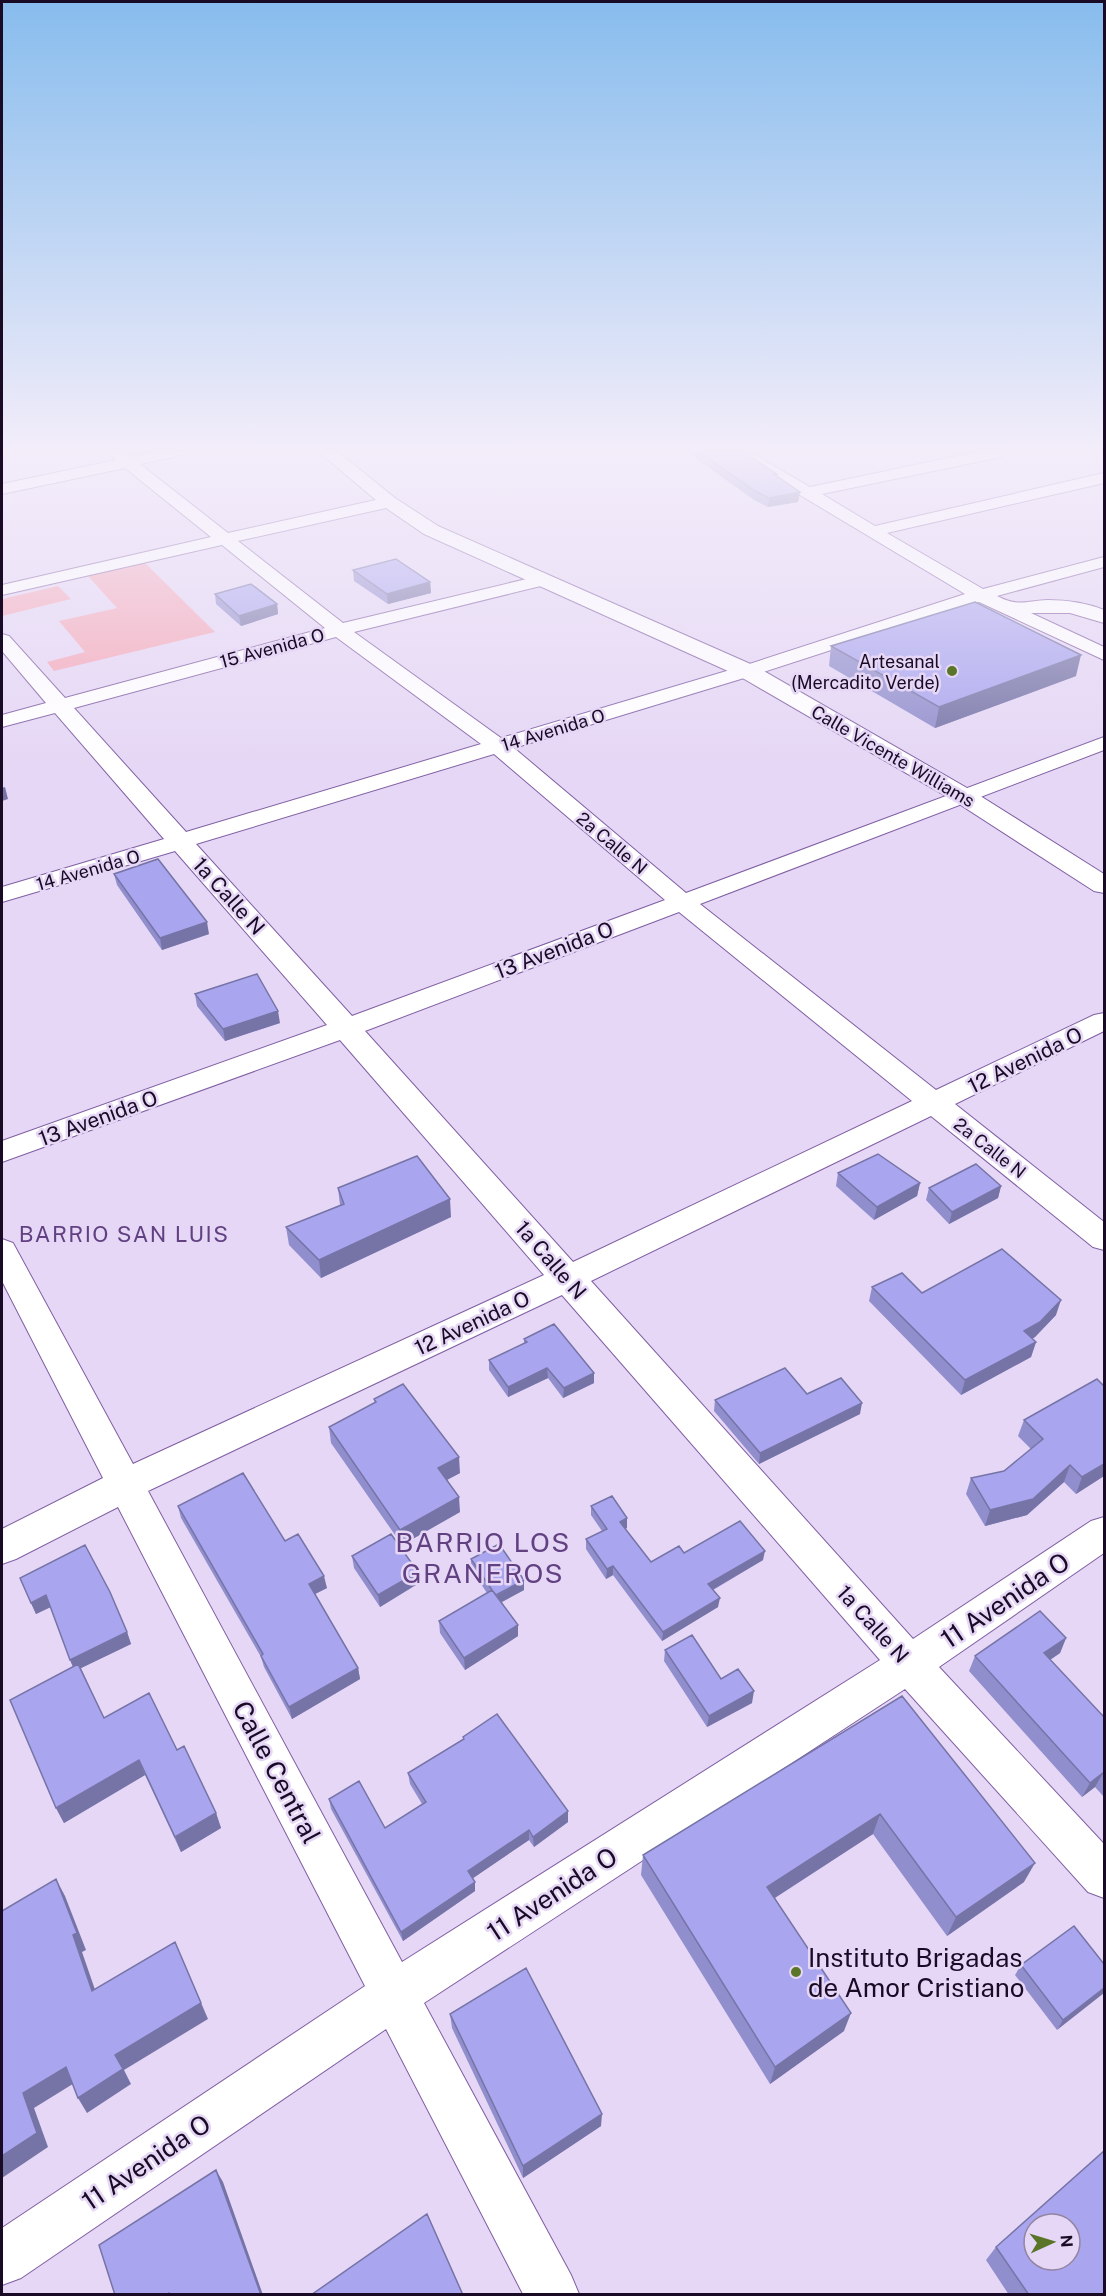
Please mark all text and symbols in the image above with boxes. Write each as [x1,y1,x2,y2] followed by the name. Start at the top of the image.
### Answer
[218,624,326,672] street label: 15 Avenida O
[791,651,940,693] place label: Artesanal (Mercadito Verde)
[945,664,959,678] marker: Artesanal (Mercadito Verde)
[808,701,978,811] street label: Calle Vicente Williams
[499,704,607,756] street label: 14 Avenida O
[573,807,651,879] street label: 2a Calle N
[34,845,142,895] street label: 14 Avenida O
[188,852,270,940] street label: 1a Calle N
[491,916,617,984] street label: 13 Avenida O
[964,1022,1086,1098] street label: 12 Avenida O
[35,1085,161,1151] street label: 13 Avenida O
[950,1113,1030,1183] street label: 2a Calle N
[510,1216,592,1304] street label: 1a Calle N
[19,1221,229,1247] district label: BARRIO SAN LUIS
[410,1285,534,1361] street label: 12 Avenida O
[395,1526,571,1589] district label: BARRIO LOS GRANEROS
[935,1546,1075,1654] street label: 11 Avenida O
[832,1580,914,1668] street label: 1a Calle N
[227,1696,327,1848] street label: Calle Central
[481,1841,623,1947] street label: 11 Avenida O
[808,1942,1025,2003] place label: Instituto Brigadas de Amor Cristiano
[789,1965,803,1979] marker: Instituto Brigadas de Amor Cristiano
[76,2108,216,2216] street label: 11 Avenida O
[1022,2212,1082,2272] north arrow
[1057,2234,1076,2248] text: N

